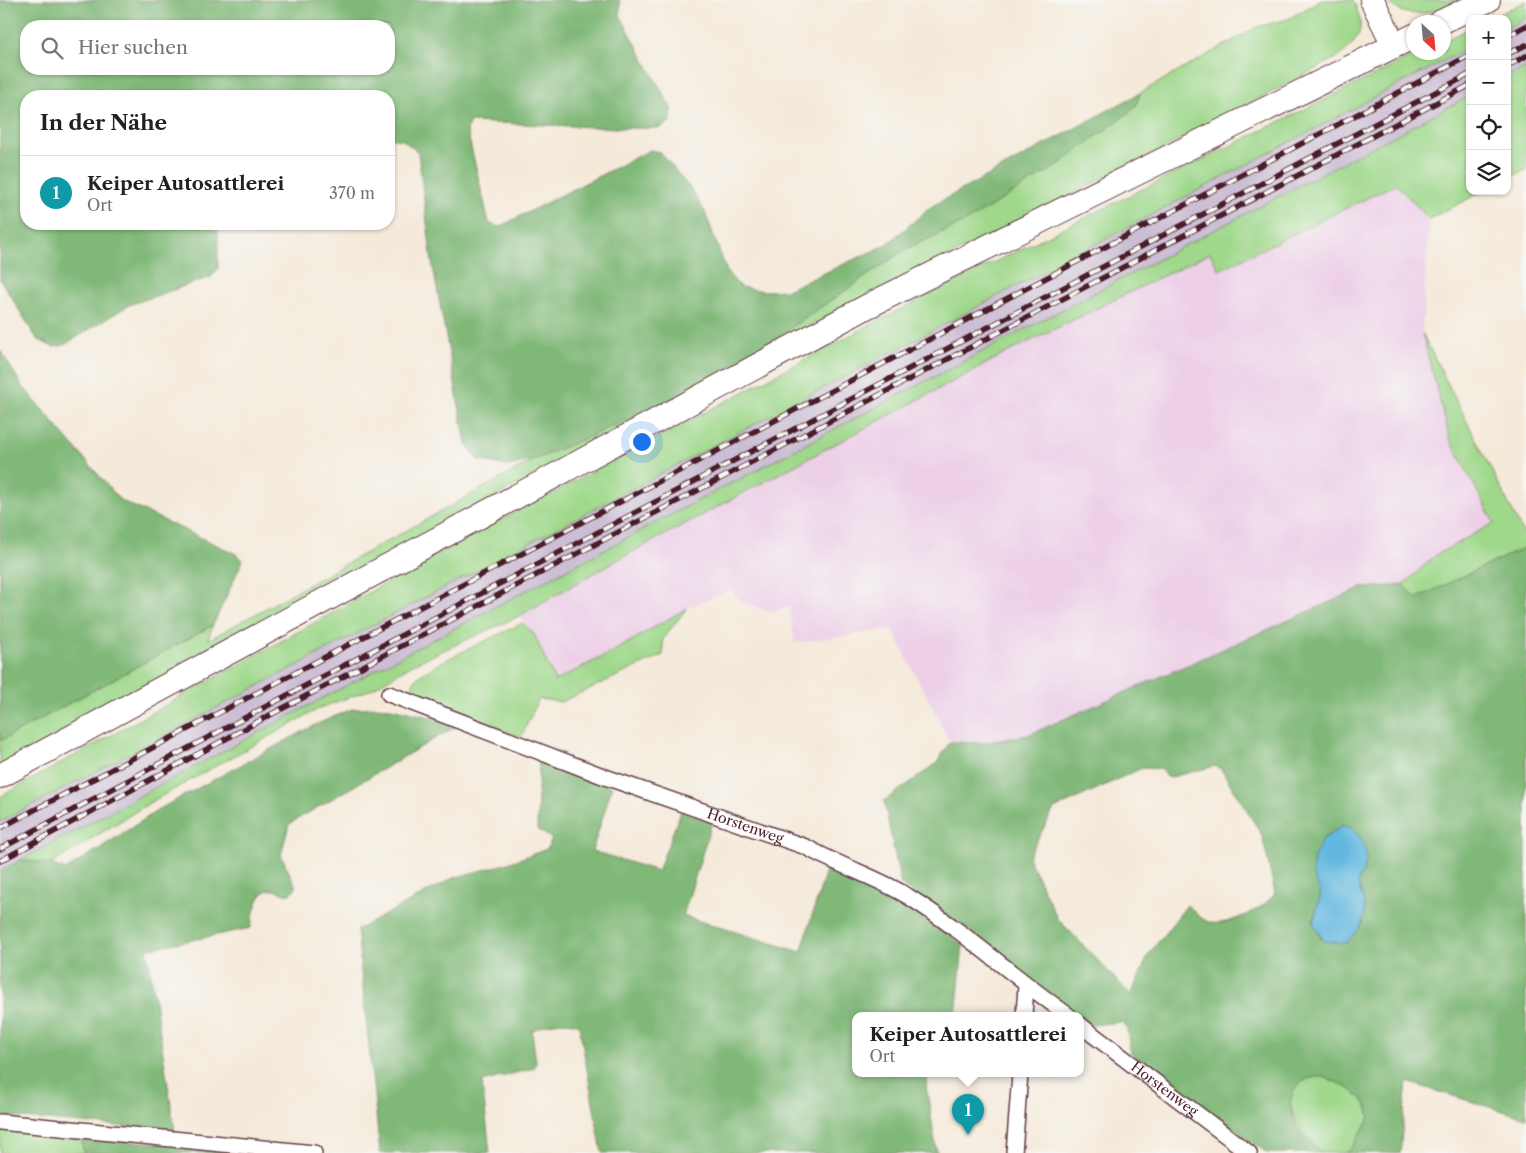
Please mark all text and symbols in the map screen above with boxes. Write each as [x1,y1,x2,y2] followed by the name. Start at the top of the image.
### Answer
[1406,15,1451,60] north arrow
[1466,15,1511,195] map controls
[1466,15,1511,60] button: +
[20,20,395,75] search box
[38,34,66,62] icon: search
[78,36,188,59] text: Hier suchen
[1466,60,1511,105] button: −
[1466,105,1511,150] button: locate
[40,110,167,135] text: In der Nähe
[1466,150,1511,195] button: layers
[87,172,284,195] text: Keiper Autosattlerei
[52,183,60,203] text: 1
[329,183,375,203] text: 370 m
[87,195,113,215] text: Ort
[629,429,655,455] your location
[705,804,787,848] street label: Horstenweg
[852,1012,1084,1077] popup
[869,1023,1067,1046] text: Keiper Autosattlerei
[869,1046,895,1066] text: Ort
[1127,1058,1202,1121] street label: Horstenweg
[952,1094,984,1135] pin: 1

